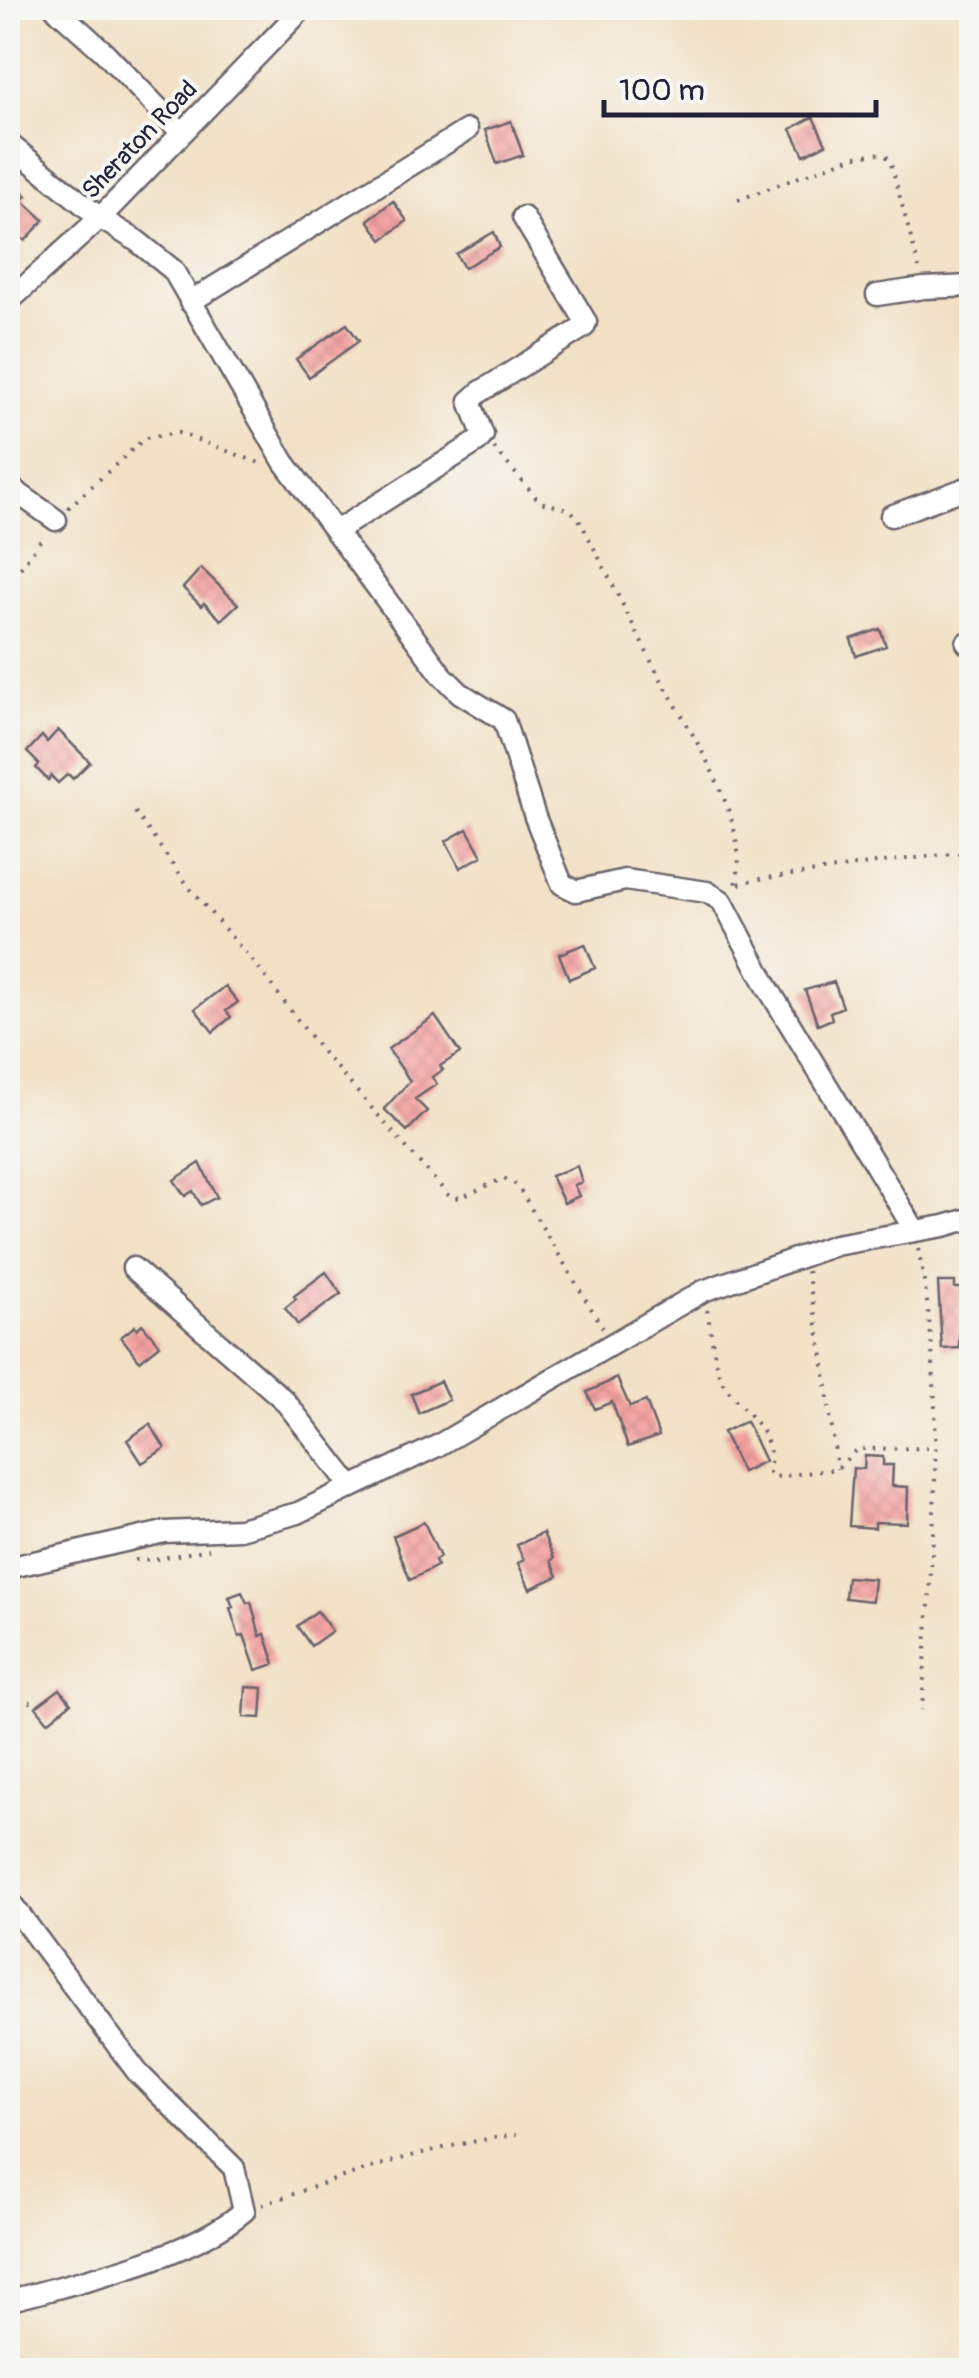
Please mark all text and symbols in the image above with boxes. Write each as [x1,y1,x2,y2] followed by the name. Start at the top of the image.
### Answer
[604,55,876,117] scale bar
[619,72,705,109] text: 100 m
[76,74,204,206] street label: Sheraton Road

